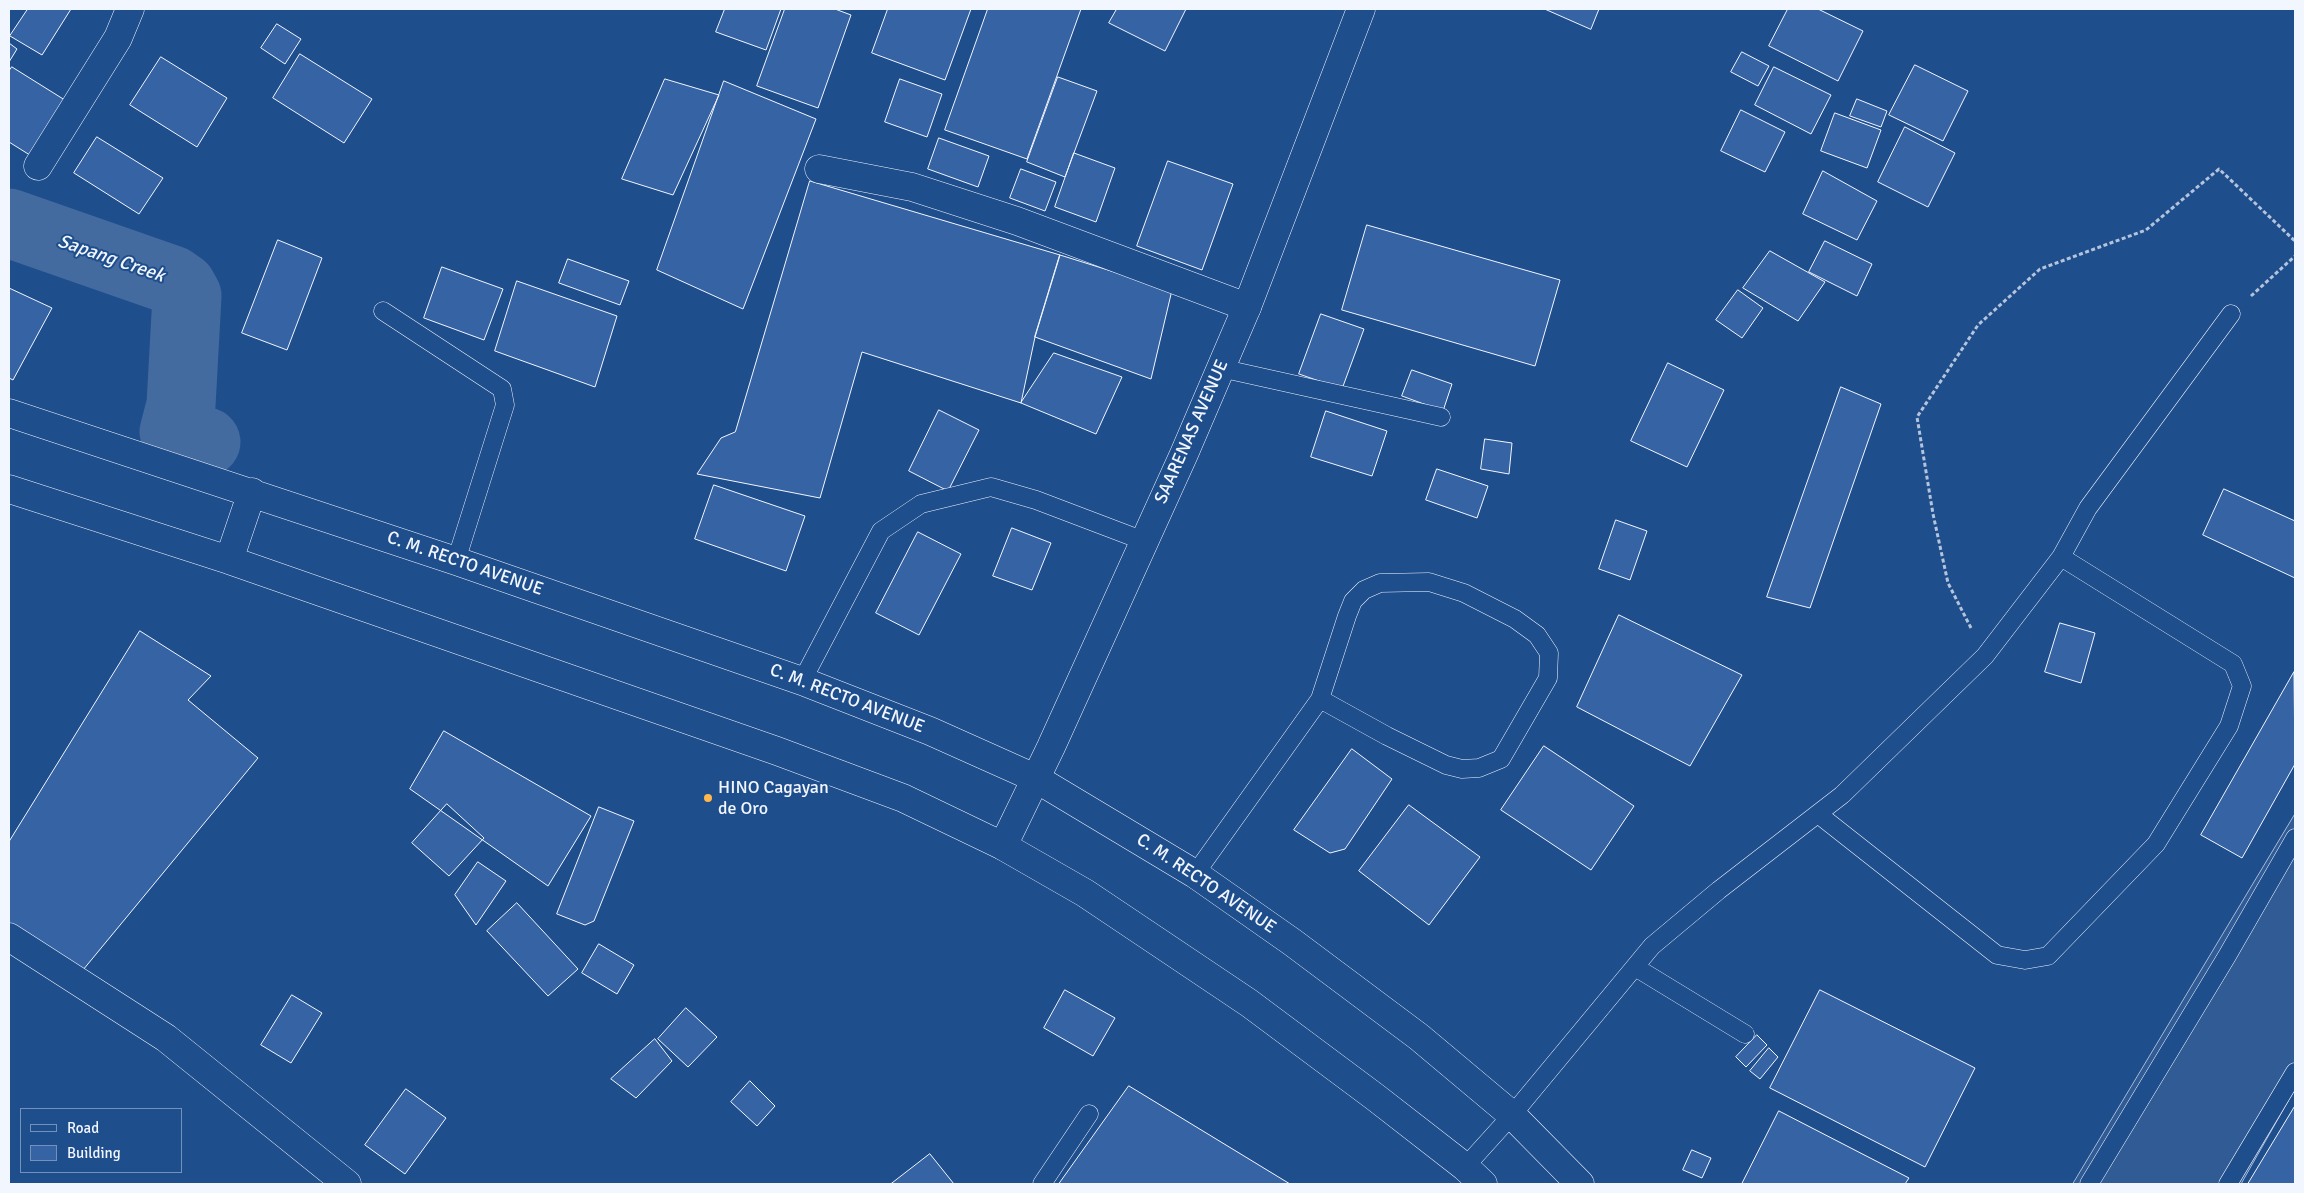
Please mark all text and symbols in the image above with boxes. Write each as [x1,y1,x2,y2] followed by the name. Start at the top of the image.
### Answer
[55,230,167,288] water label: Sapang Creek
[1151,357,1233,507] street label: SAARENAS AVENUE
[384,527,546,601] street label: C. M. RECTO AVENUE
[767,660,927,738] street label: C. M. RECTO AVENUE
[718,777,829,820] place label: HINO Cagayan de Oro
[702,792,714,804] marker: HINO Cagayan de Oro
[1132,829,1280,939] street label: C. M. RECTO AVENUE
[20,1108,182,1173] legend
[67,1119,99,1137] text: Road
[67,1144,121,1162] text: Building

